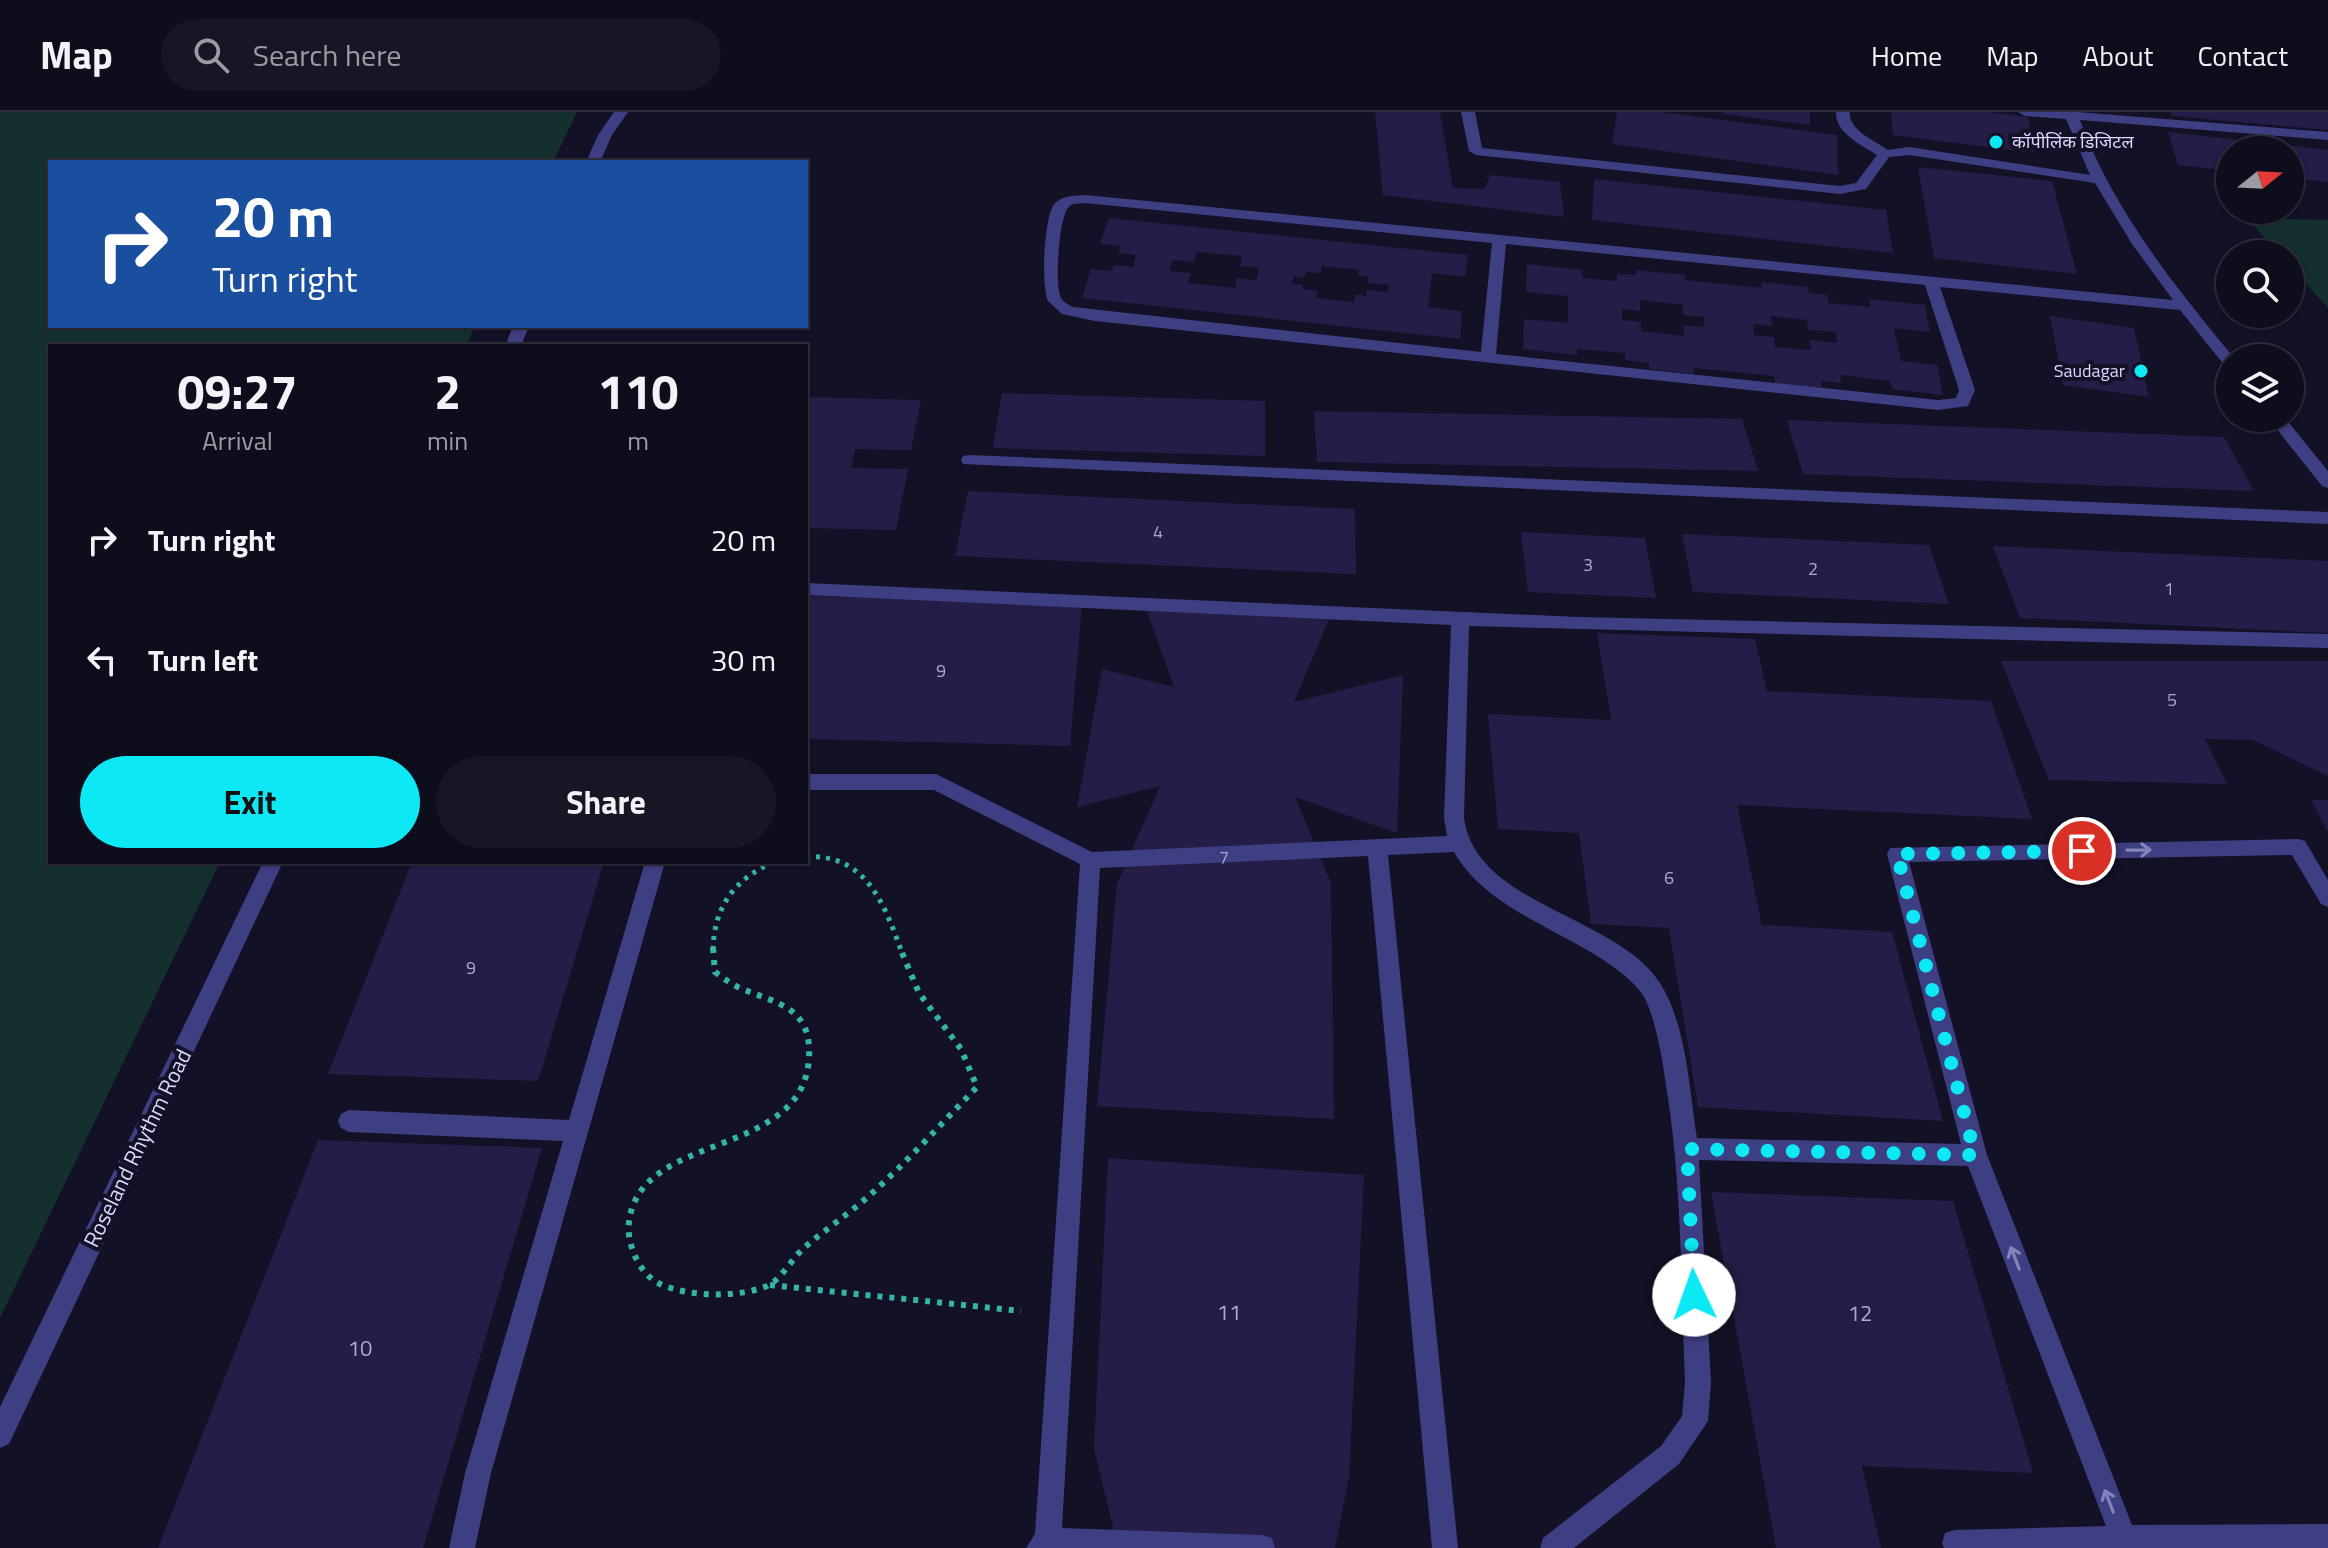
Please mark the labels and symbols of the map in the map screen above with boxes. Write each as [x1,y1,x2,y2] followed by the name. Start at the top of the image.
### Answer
[2012,128,2134,155] place label: कॉपीलिंक डिजिटल
[1987,133,2005,151] marker: कॉपीलिंक डिजिटल
[2216,136,2304,224] north arrow
[2054,357,2125,384] place label: Saudagar
[2132,362,2150,380] marker: Saudagar
[1153,518,1163,545] house number: 4
[1583,551,1593,578] house number: 3
[1808,555,1818,582] house number: 2
[2164,575,2174,602] house number: 1
[936,657,946,684] house number: 9
[2167,686,2177,713] house number: 5
[2048,817,2116,885] pin
[2125,842,2152,858] one-way arrow
[1219,844,1229,871] house number: 7
[1664,864,1674,891] house number: 6
[466,954,476,981] house number: 9
[74,1043,200,1253] street label: Roseland Rhythm Road
[2007,1246,2021,1271] one-way arrow
[1652,1253,1736,1337] position arrow
[1217,1295,1241,1329] house number: 11
[1848,1296,1872,1330] house number: 12
[348,1331,372,1365] house number: 10
[2101,1489,2115,1513] one-way arrow

